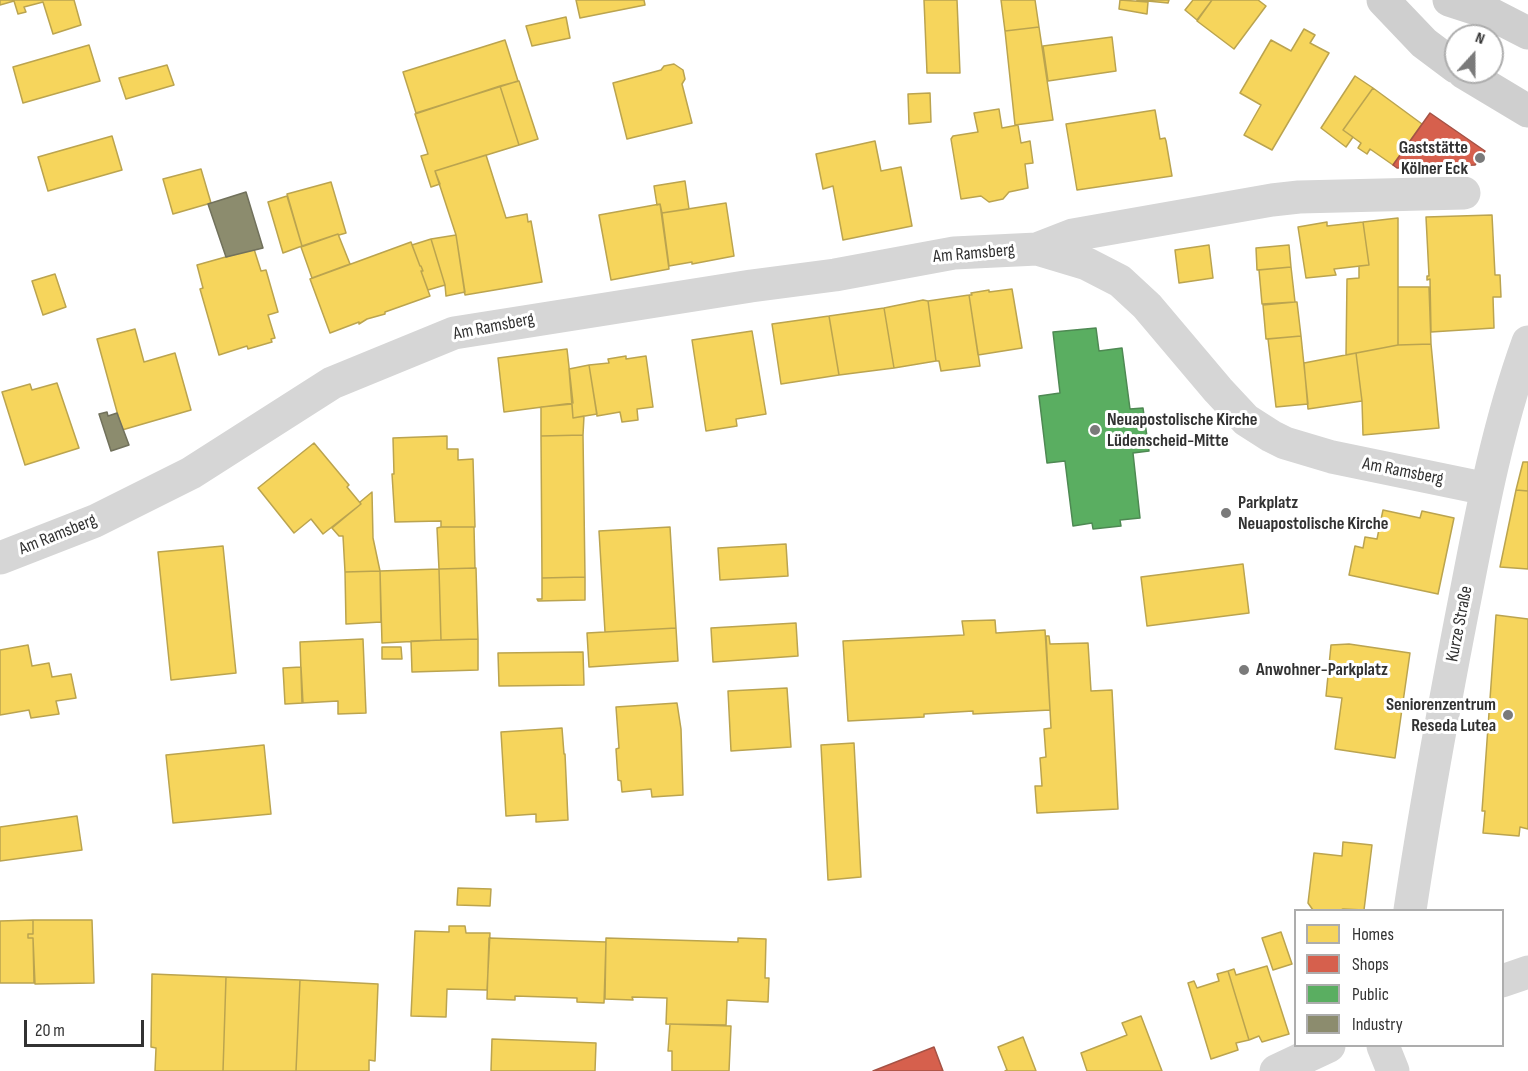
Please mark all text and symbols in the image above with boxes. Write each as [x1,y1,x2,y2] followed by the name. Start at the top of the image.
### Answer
[1444,24,1504,84] north arrow
[1473,28,1487,49] text: N
[1399,137,1468,180] place label: Gaststätte Kölner Eck
[1473,151,1487,165] marker: Gaststätte Kölner Eck
[932,240,1016,268] street label: Am Ramsberg
[452,309,536,345] street label: Am Ramsberg
[1107,409,1258,452] place label: Neuapostolische Kirche Lüdenscheid-Mitte
[1088,423,1102,437] marker: Neuapostolische Kirche Lüdenscheid-Mitte
[1361,454,1445,490] street label: Am Ramsberg
[1238,492,1389,534] place label: Parkplatz Neuapostolische Kirche
[1219,506,1233,520] marker: Parkplatz Neuapostolische Kirche
[16,510,100,560] street label: Am Ramsberg
[1442,584,1478,664] street label: Kurze Straße
[1256,659,1388,681] place label: Anwohner-Parkplatz
[1237,663,1251,677] marker: Anwohner-Parkplatz
[1386,694,1496,736] place label: Seniorenzentrum Reseda Lutea
[1501,708,1515,722] marker: Seniorenzentrum Reseda Lutea
[1294,909,1504,1047] legend
[1352,924,1394,945] text: Homes
[1352,954,1389,975] text: Shops
[1352,984,1389,1005] text: Public
[27,1008,147,1046] scale bar
[1352,1014,1403,1035] text: Industry
[35,1020,65,1041] text: 20 m

